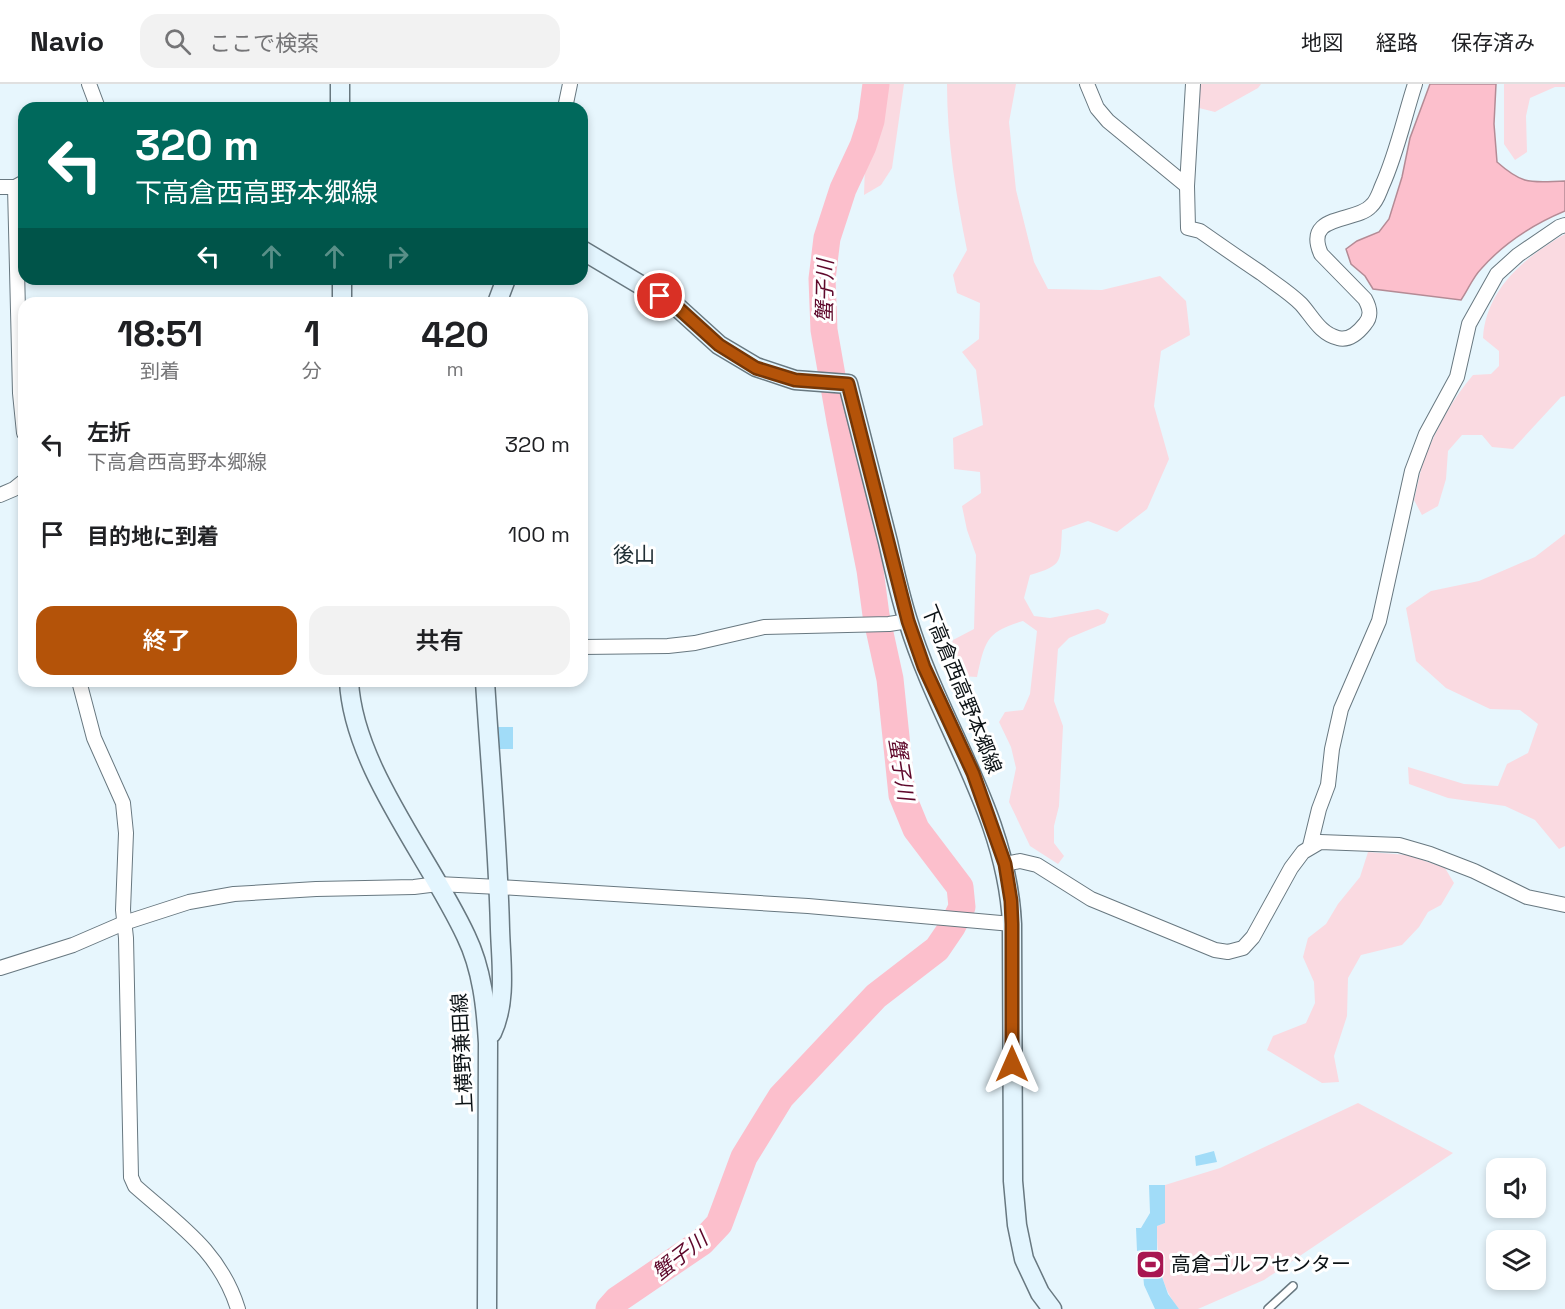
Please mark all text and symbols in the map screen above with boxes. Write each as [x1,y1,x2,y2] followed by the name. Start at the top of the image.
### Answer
[140,14,560,68] search box
[30,23,104,59] text: Navio
[161,25,194,58] icon: search
[209,29,319,57] text: ここで検索
[1301,29,1343,56] text: 地図
[1376,29,1418,56] text: 経路
[1451,29,1535,56] text: 保存済み
[135,119,259,172] text: 320 m
[36,126,114,204] icon: left
[135,175,378,210] text: 下高倉西高野本郷線
[192,240,225,273] icon: left
[255,240,288,273] icon: ahead
[318,240,351,273] icon: ahead
[381,240,414,273] icon: right
[810,257,839,323] water label: 蟹子川
[634,270,685,321] pin
[643,279,676,312] icon: arrive
[117,311,203,357] text: 18:51
[304,311,320,357] text: 1
[421,312,489,358] text: 420
[446,356,464,382] text: m
[140,358,180,384] text: 到着
[302,358,322,384] text: 分
[87,418,131,446] text: 左折
[36,428,69,461] icon: left
[505,430,570,458] text: 320 m
[87,449,267,475] text: 下高倉西高野本郷線
[36,518,69,551] icon: arrive
[508,520,570,548] text: 100 m
[87,522,219,550] text: 目的地に到着
[613,541,655,568] district label: 後山
[916,601,1008,777] street label: 下高倉西高野本郷線
[36,606,297,675] button: 終了
[309,606,570,675] button: 共有
[883,736,920,804] water label: 蟹子川
[446,992,478,1114] street label: 上横野兼田線
[980,1032,1044,1096] position arrow
[1486,1158,1546,1290] map controls
[1486,1158,1546,1218] button: sound
[647,1224,714,1286] water label: 蟹子川
[1486,1230,1546,1290] button: layers
[1134,1248,1166,1280] sports icon: 高倉ゴルフセンター
[1171,1251,1351,1277] place label: 高倉ゴルフセンター

